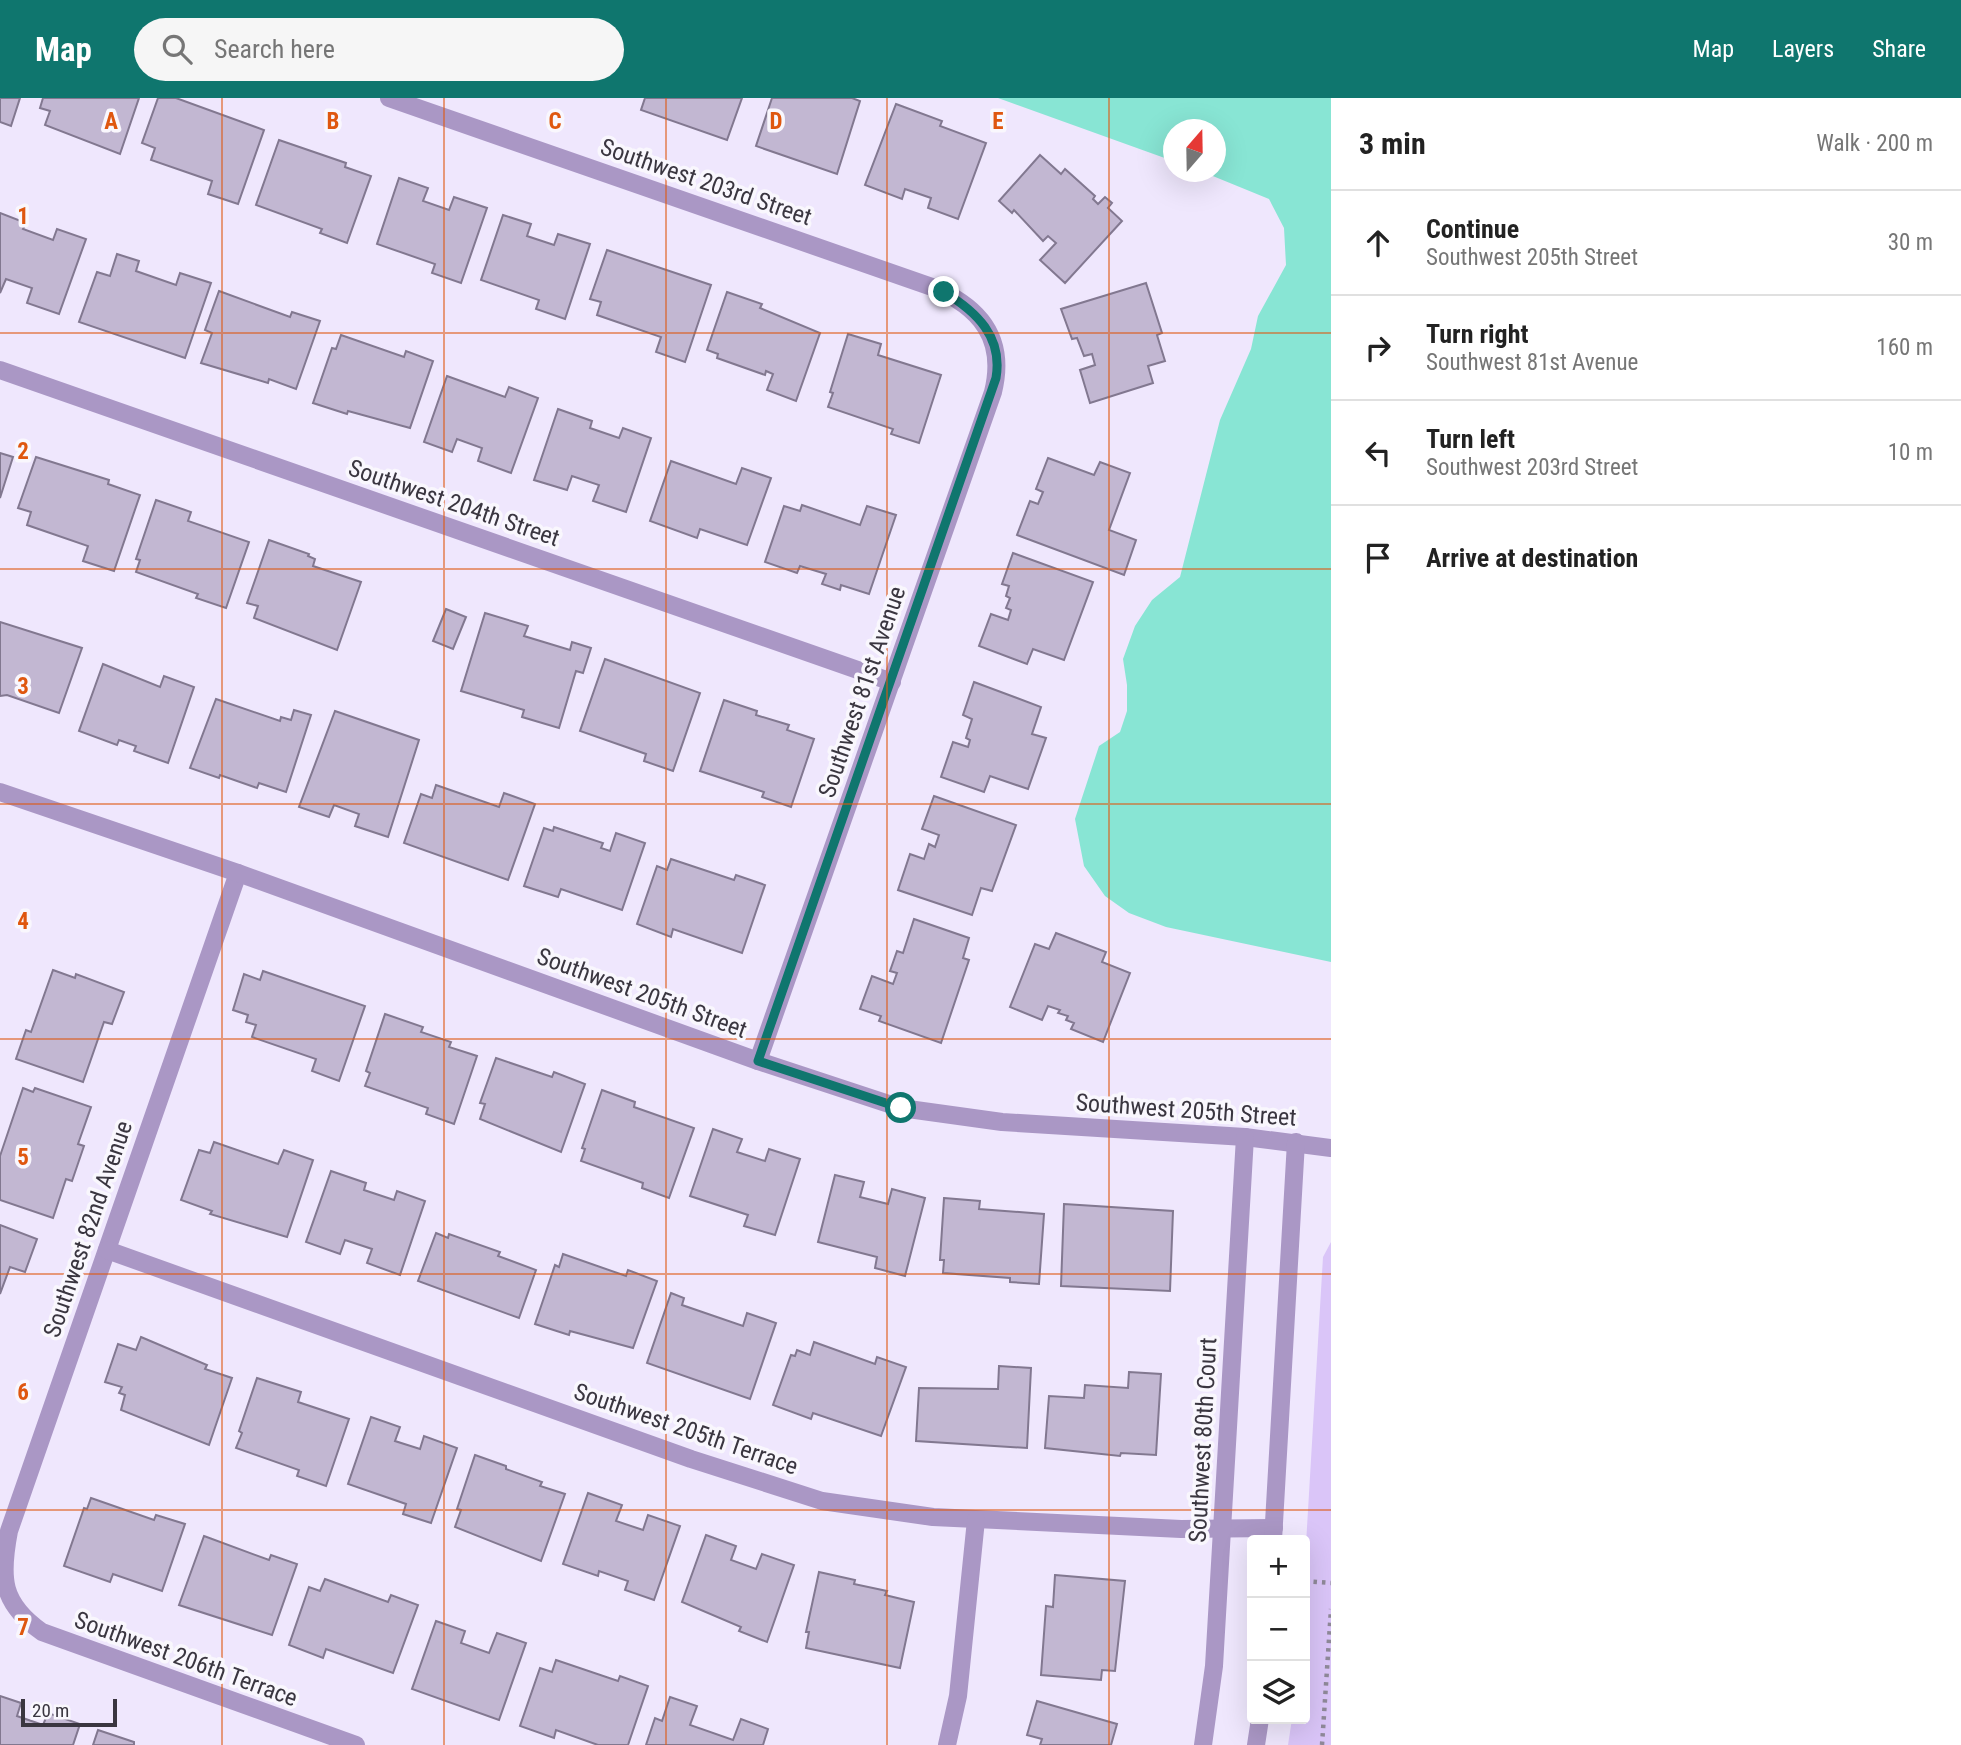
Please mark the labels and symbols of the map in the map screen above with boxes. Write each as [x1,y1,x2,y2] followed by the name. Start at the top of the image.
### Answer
[104,108,118,135] text: A
[327,108,339,135] text: B
[548,108,562,135] text: C
[770,108,783,135] text: D
[992,108,1004,135] text: E
[1163,119,1226,182] north arrow
[597,133,815,231] street label: Southwest 203rd Street
[17,203,29,230] text: 1
[928,276,959,307] route end
[17,438,29,465] text: 2
[345,454,563,552] street label: Southwest 204th Street
[813,583,911,801] street label: Southwest 81st Avenue
[17,673,29,700] text: 3
[17,908,29,935] text: 4
[533,942,751,1044] street label: Southwest 205th Street
[1075,1088,1297,1132] street label: Southwest 205th Street
[885,1092,916,1123] route start
[38,1117,138,1341] street label: Southwest 82nd Avenue
[17,1144,29,1171] text: 5
[1184,1337,1222,1543] street label: Southwest 80th Court
[570,1378,802,1480] street label: Southwest 205th Terrace
[17,1379,29,1406] text: 6
[71,1606,301,1712] street label: Southwest 206th Terrace
[17,1614,29,1641] text: 7
[21,1696,117,1728] scale bar

